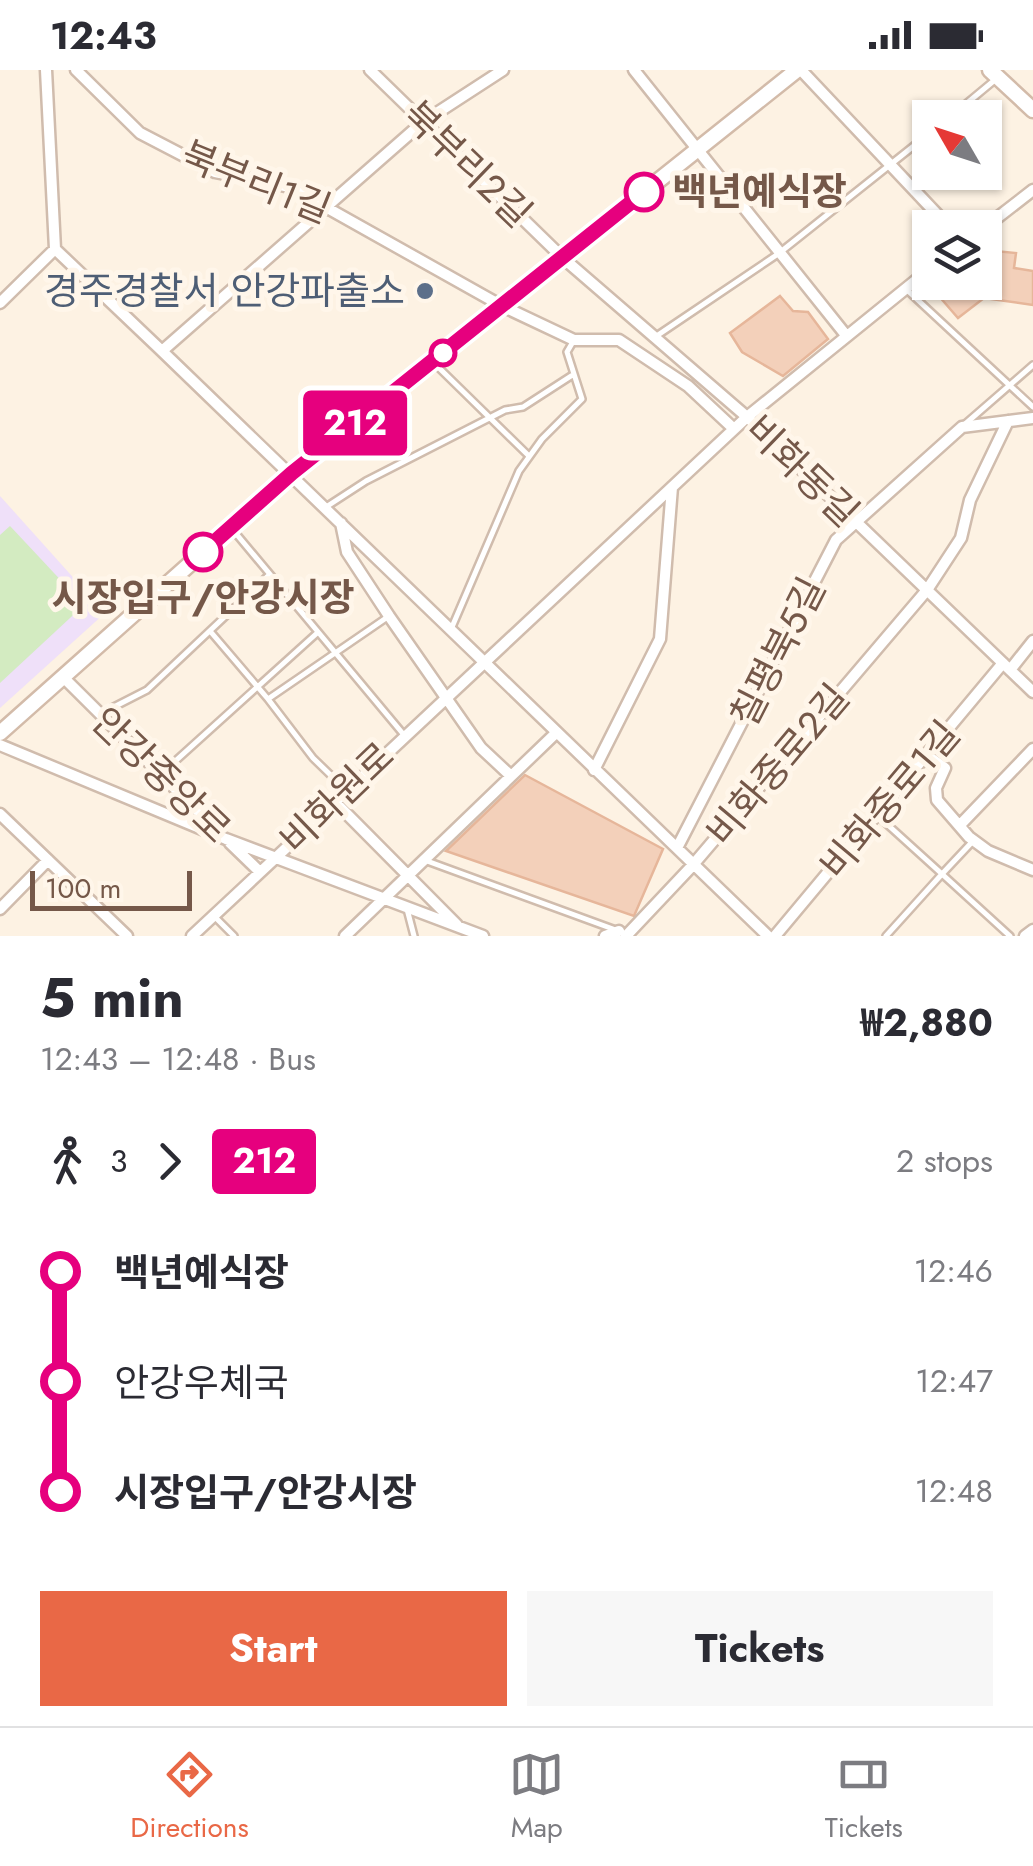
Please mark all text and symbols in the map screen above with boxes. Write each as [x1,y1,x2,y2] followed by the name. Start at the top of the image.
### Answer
[50,8,157,63] text: 12:43
[390,88,545,240] street label: 북부리2길
[912,100,1002,190] north arrow
[912,100,1002,300] map controls
[173,127,339,236] street label: 북부리1길
[672,164,847,219] place label: 백년예식장
[625,173,663,211] marker: 백년예식장
[912,210,1002,300] button: layers
[44,263,405,318] place label: 경주경찰서 안강파출소
[414,280,436,302] marker: 경주경찰서 안강파출소
[430,340,456,366] unlabelled marker
[298,390,412,456] line badge: 212
[323,398,387,448] text: 212
[733,402,872,539] street label: 비화동길
[184,533,222,571] marker: 시장입구/안강시장
[716,567,839,736] street label: 칠평북5길
[52,570,354,625] place label: 시장입구/안강시장
[693,672,862,858] street label: 비화중로2길
[79,694,243,855] street label: 안강중앙로
[807,708,972,891] street label: 비화중로1길
[267,729,406,866] street label: 비화원로
[30,866,192,910] scale bar
[45,868,121,909] text: 100 m
[40,958,184,1038] text: 5 min
[861,995,993,1050] text: ₩2,880
[40,1036,316,1082] text: 12:43 – 12:48 · Bus
[40,1134,95,1189] icon: walk
[142,1134,197,1189] icon: forward
[232,1136,296,1186] text: 212
[110,1138,127,1184] text: 3
[896,1138,993,1184] text: 2 stops
[114,1245,289,1300] text: 백년예식장
[914,1248,993,1294] text: 12:46
[114,1355,289,1410] text: 안강우체국
[915,1358,993,1404] text: 12:47
[114,1465,417,1520] text: 시장입구/안강시장
[915,1468,993,1514] text: 12:48
[40,1591,507,1706] button: Start
[527,1591,993,1706] button: Tickets
[130,1747,249,1848] tab: Directions
[509,1747,564,1848] tab: Map
[825,1747,903,1848] tab: Tickets

